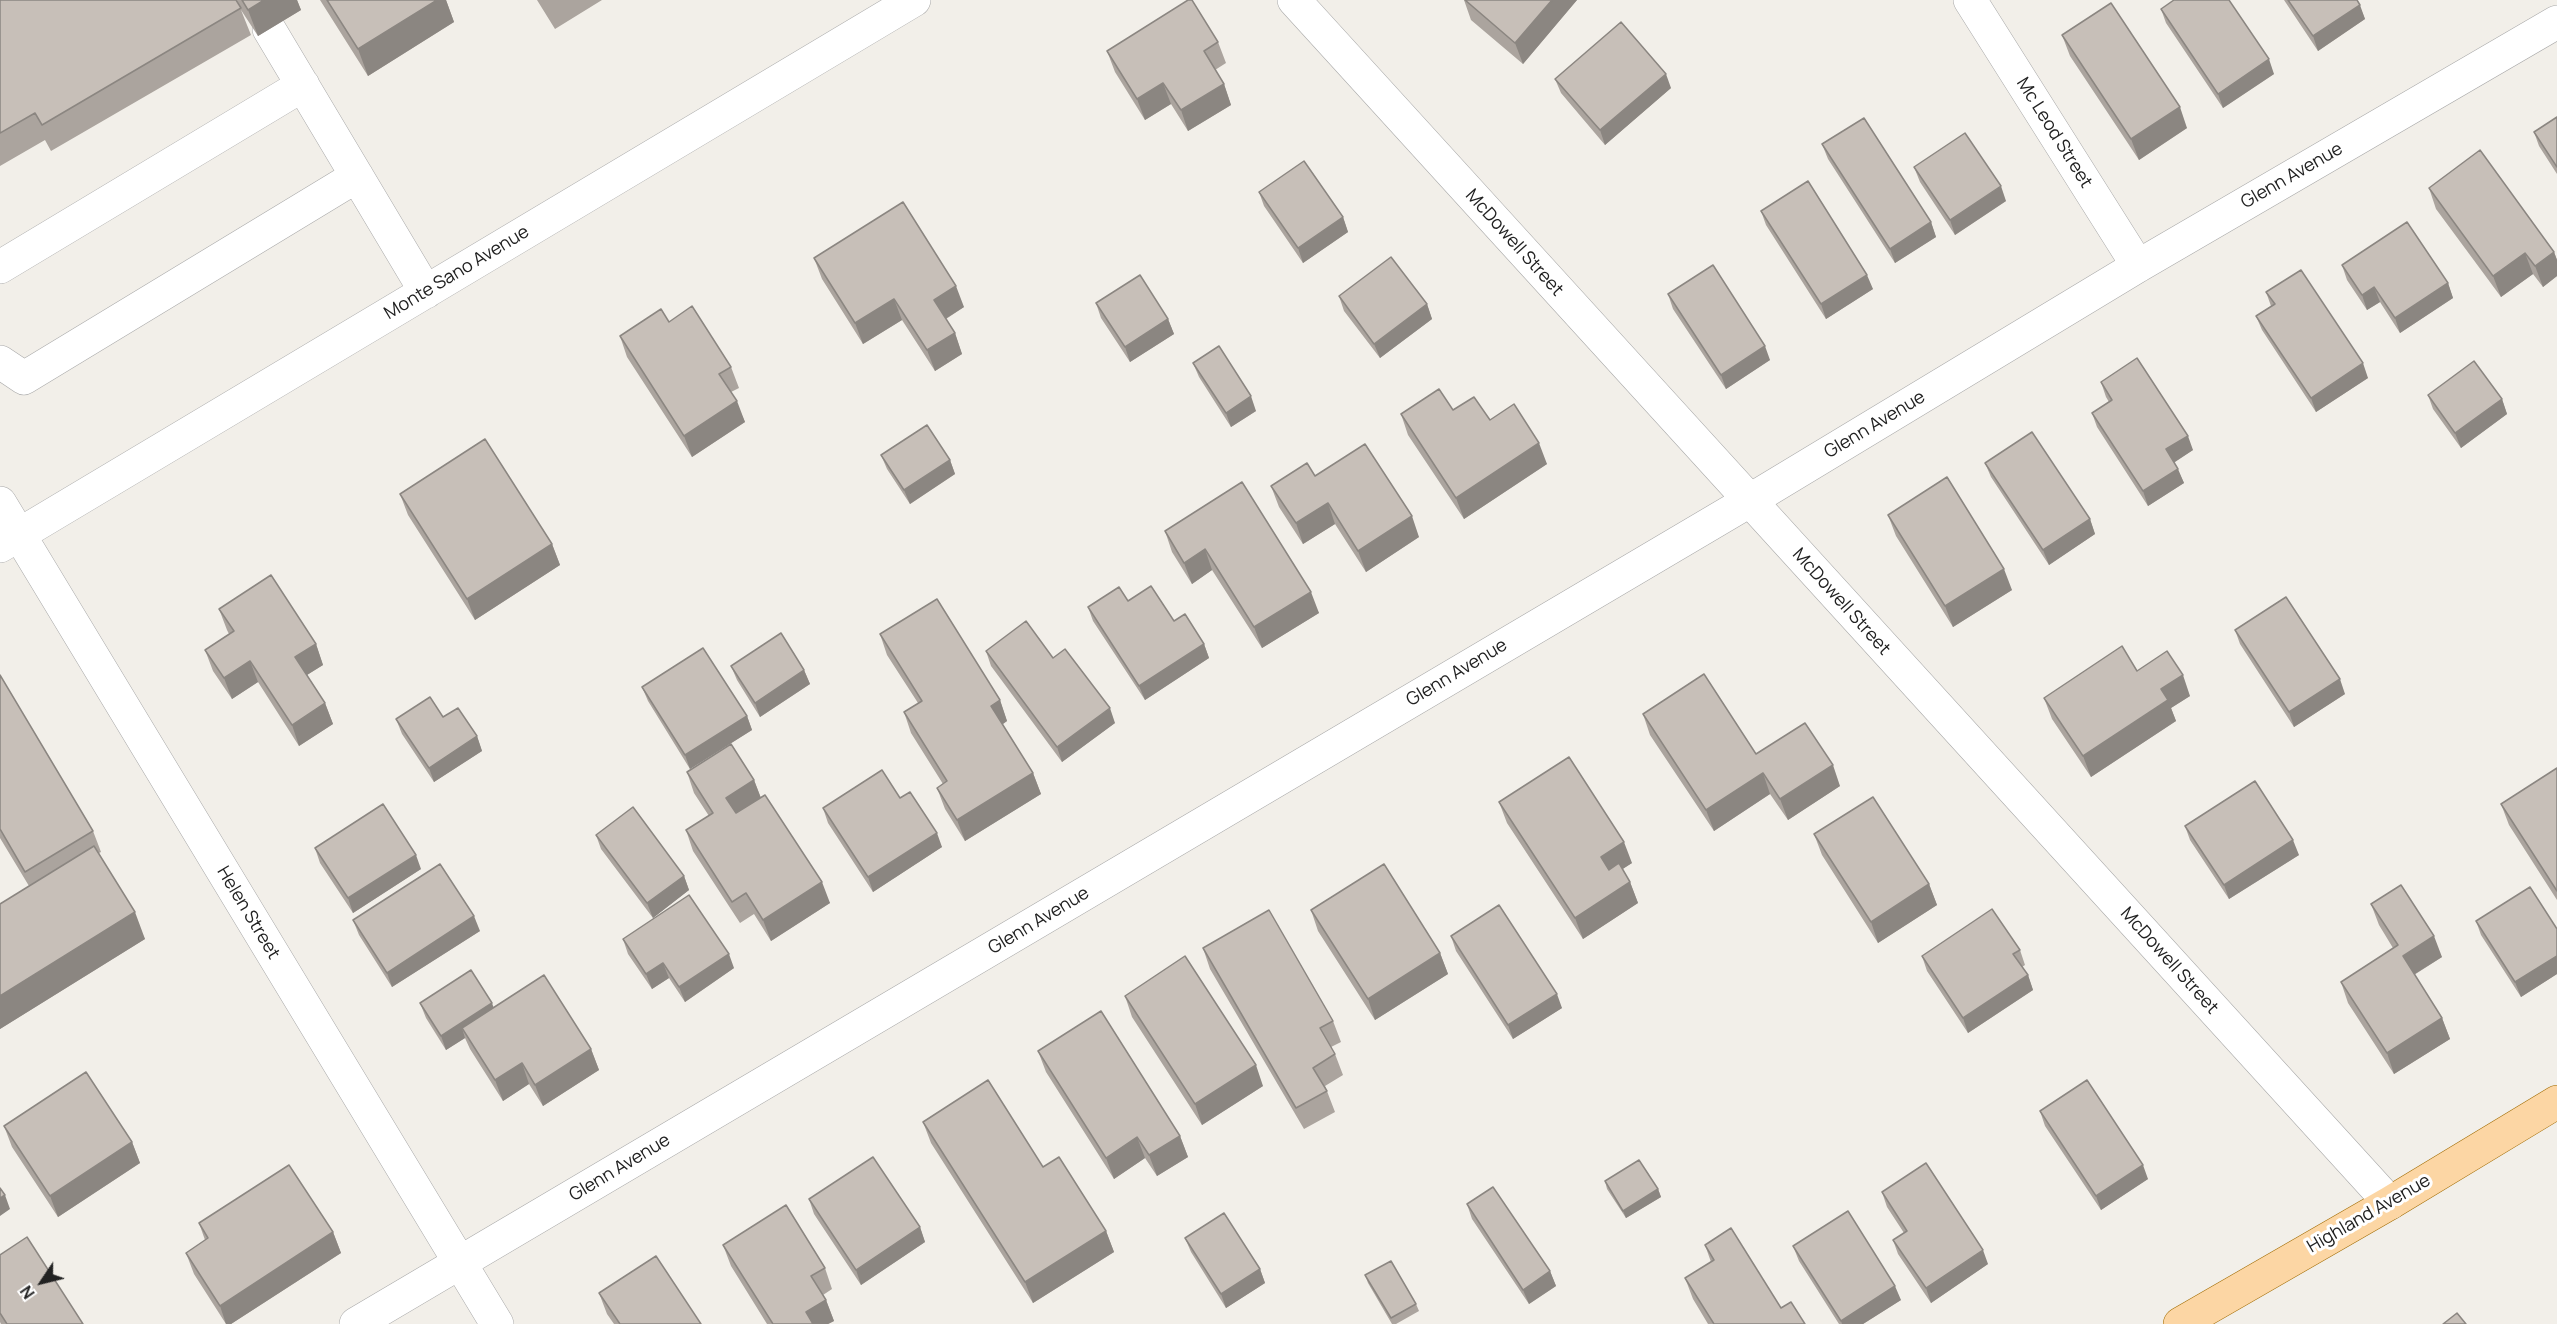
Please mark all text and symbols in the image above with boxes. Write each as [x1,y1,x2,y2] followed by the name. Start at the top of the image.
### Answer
[2011,74,2097,192] street label: Mc Leod Street
[2237,138,2347,214] street label: Glenn Avenue
[1460,185,1568,301] street label: McDowell Street
[381,221,533,325] street label: Monte Sano Avenue
[1821,386,1929,464] street label: Glenn Avenue
[1787,544,1895,660] street label: McDowell Street
[1403,634,1511,712] street label: Glenn Avenue
[212,863,284,963] street label: Helen Street
[985,882,1093,960] street label: Glenn Avenue
[2115,903,2223,1019] street label: McDowell Street
[566,1129,674,1207] street label: Glenn Avenue
[2304,1170,2434,1258] street label: Highland Avenue
[12,1252,72,1312] north arrow
[15,1281,40,1303] text: N

